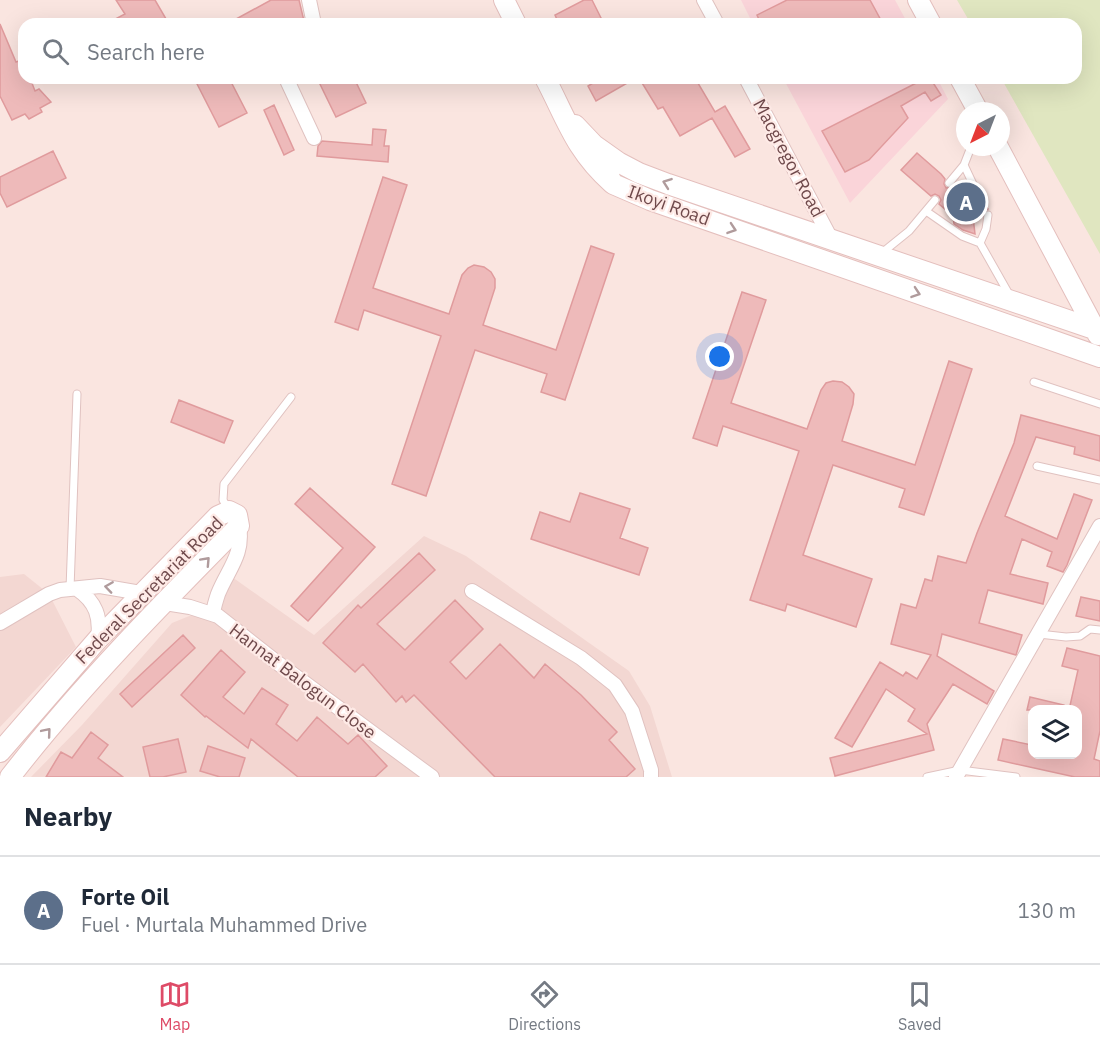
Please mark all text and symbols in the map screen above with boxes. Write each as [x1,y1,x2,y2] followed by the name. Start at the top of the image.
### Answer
[18,18,1082,84] search box
[39,35,72,68] icon: search
[87,37,205,66] text: Search here
[748,95,830,221] street label: Macgregor Road
[956,102,1010,156] north arrow
[662,178,673,191] one-way arrow
[625,180,713,230] street label: Ikoyi Road
[946,180,986,224] pin: A
[726,221,737,234] one-way arrow
[910,286,921,298] one-way arrow
[705,342,734,371] your location
[70,511,228,669] street label: Federal Secretariat Road
[199,557,210,567] one-way arrow
[105,582,114,594] one-way arrow
[225,618,381,744] street label: Hannat Balogun Close
[1028,705,1082,759] map controls
[1028,705,1082,759] button: layers
[40,728,51,739] one-way arrow
[24,799,112,833] text: Nearby
[81,882,169,911] text: Forte Oil
[37,897,50,924] text: A
[1018,897,1076,924] text: 130 m
[81,911,367,938] text: Fuel · Murtala Muhammed Drive
[158,978,191,1034] tab: Map
[508,978,581,1034] tab: Directions
[898,978,942,1034] tab: Saved

